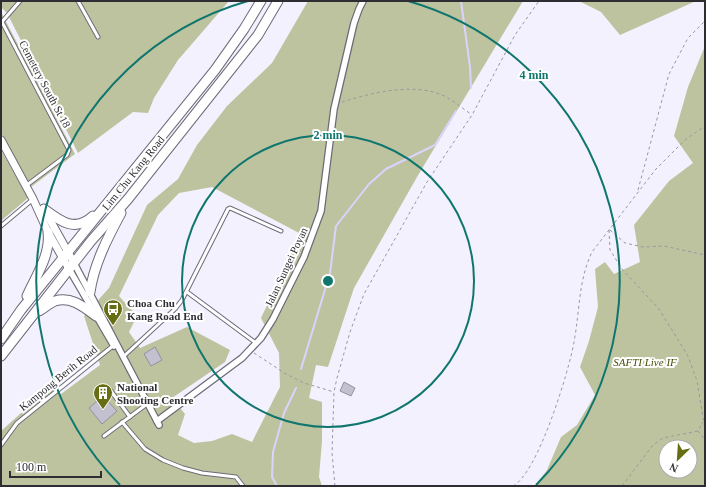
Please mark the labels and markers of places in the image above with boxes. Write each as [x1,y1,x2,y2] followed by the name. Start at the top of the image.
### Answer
[321,274,335,288] centre of rings
[127,297,203,322] place label: Choa Chu Kang Road End
[102,298,124,326] bus stop icon: Choa Chu Kang Road End
[117,381,194,406] place label: National Shooting Centre
[92,382,114,410] building icon: National Shooting Centre

